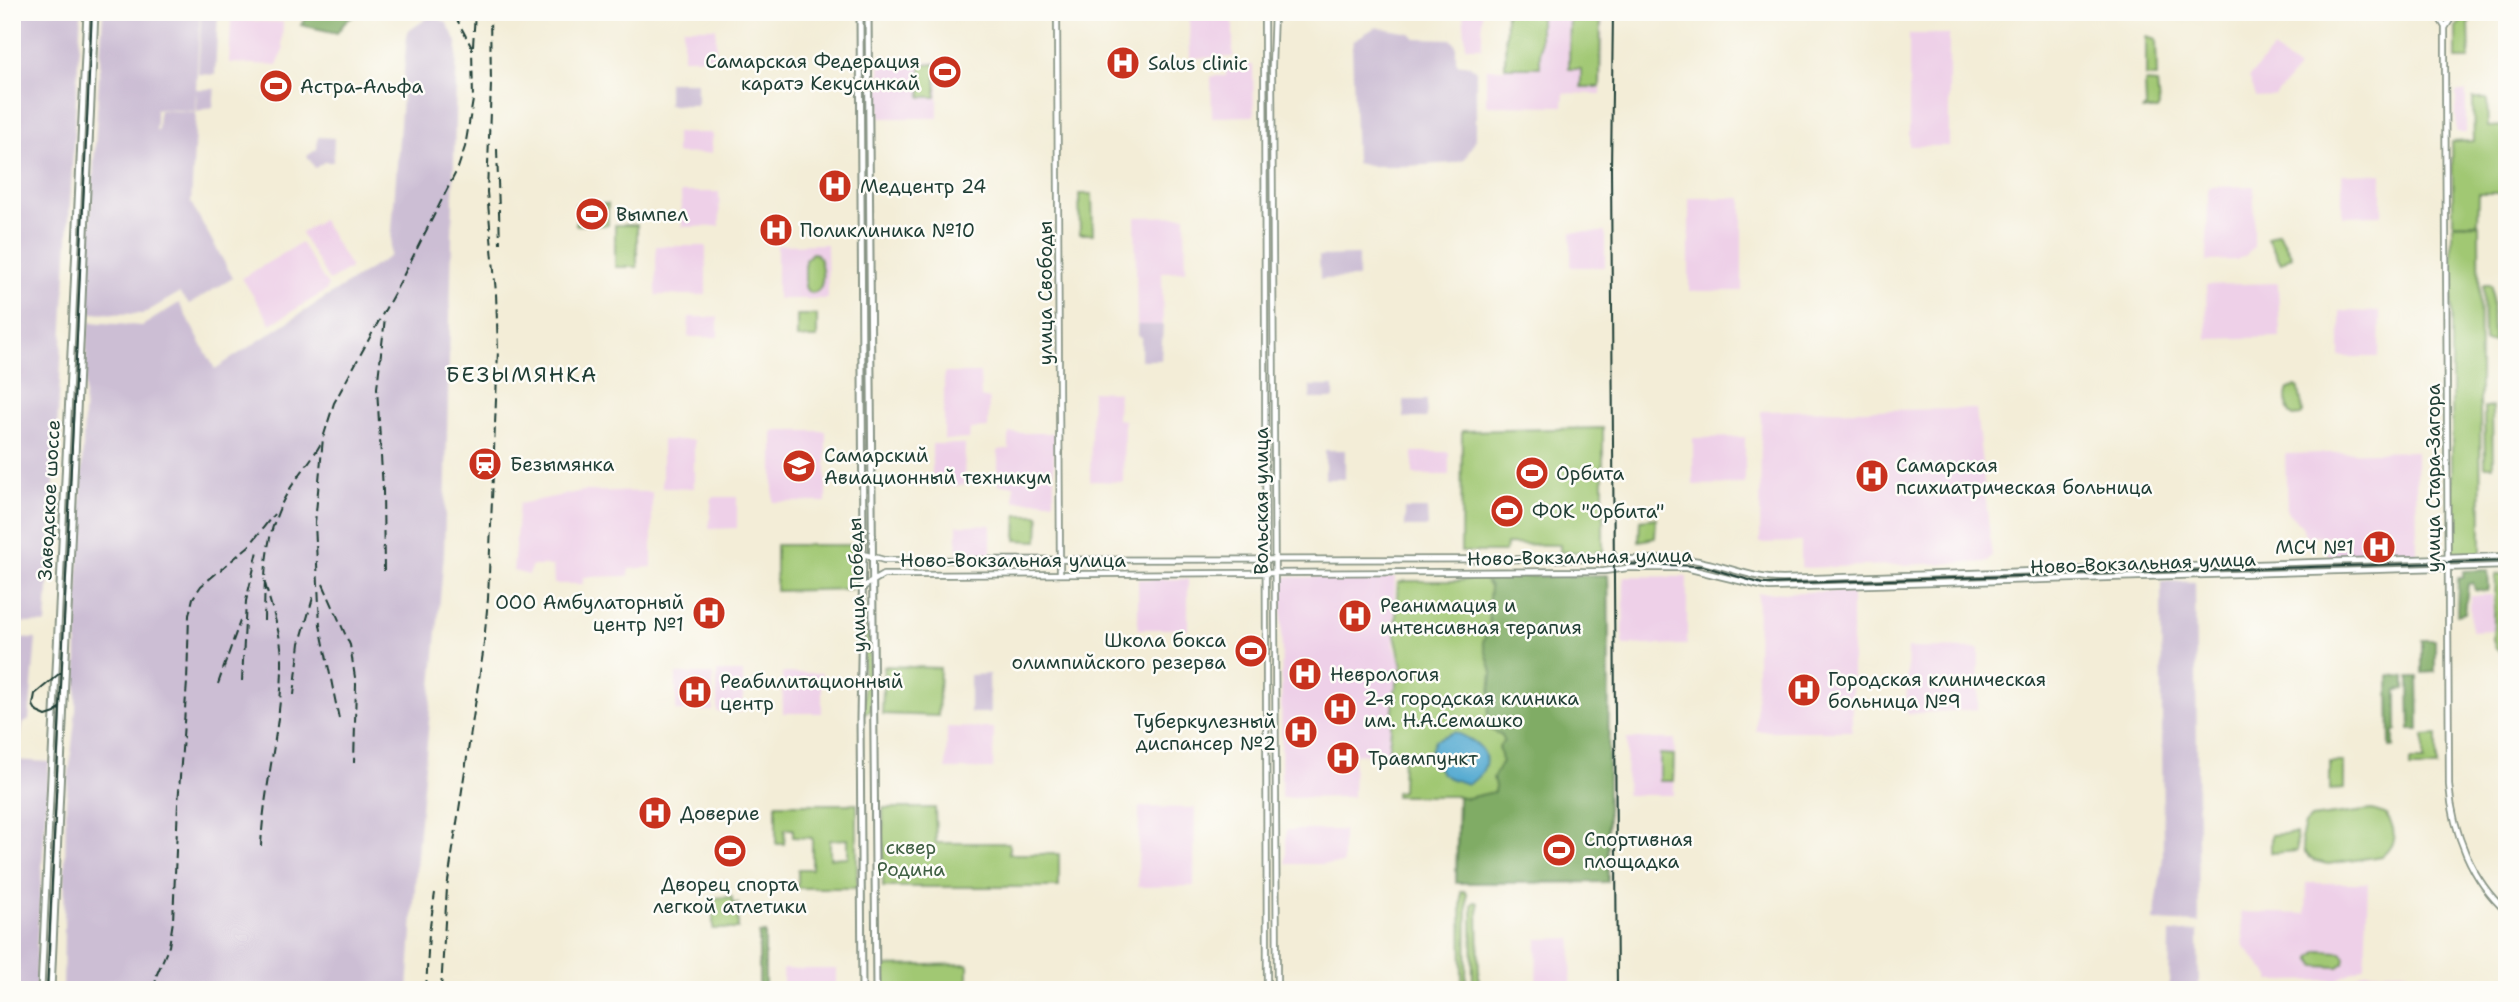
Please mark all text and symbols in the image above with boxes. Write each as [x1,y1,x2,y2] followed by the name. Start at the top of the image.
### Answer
[1104,44,1142,82] hospital icon: Salus clinic
[705,49,920,96] place label: Самарская Федерация каратэ Кекусинкай
[1148,51,1248,76] place label: Salus clinic
[926,53,964,91] sports icon: Самарская Федерация каратэ Кекусинкай
[257,67,295,105] sports icon: Астра-Альфа
[300,74,423,99] place label: Астра-Альфа
[816,167,854,205] hospital icon: Медцентр 24
[860,174,986,199] place label: Медцентр 24
[573,195,611,233] sports icon: Вымпел
[616,202,688,227] place label: Вымпел
[757,211,795,249] hospital icon: Поликлиника №10
[800,218,975,243] place label: Поликлиника №10
[1033,221,1058,365] street label: улица Свободы
[446,361,598,389] district label: БЕЗЫМЯНКА
[2421,383,2446,573] street label: улица Стара-Загора
[32,419,66,581] street label: Заводское шоссе
[1249,427,1274,575] street label: Вольская улица
[824,443,1052,490] place label: Самарский Авиационный техникум
[466,445,504,483] station icon: Безымянка
[780,447,818,485] school or university icon: Самарский Авиационный техникум
[510,452,614,477] place label: Безымянка
[1896,453,2153,500] place label: Самарская психиатрическая больница
[1513,454,1551,492] sports icon: Орбита
[1853,457,1891,495] hospital icon: Самарская психиатрическая больница
[1556,461,1624,486] place label: Орбита
[1488,492,1526,530] sports icon: ФОК "Орбита"
[1532,499,1664,524] place label: ФОК "Орбита"
[842,517,872,653] street label: улица Победы
[2360,528,2398,566] hospital icon: МСЧ №1
[2275,535,2354,560] place label: МСЧ №1
[1467,543,1693,571] street label: Ново-Вокзальная улица
[2030,547,2257,579] street label: Ново-Вокзальная улица
[900,548,1126,573] street label: Ново-Вокзальная улица
[495,590,684,637] place label: ООО Амбулаторный центр №1
[1380,593,1582,640] place label: Реанимация и интенсивная терапия
[690,594,728,632] hospital icon: ООО Амбулаторный центр №1
[1336,597,1374,635] hospital icon: Реанимация и интенсивная терапия
[1012,628,1226,675] place label: Школа бокса олимпийского резерва
[1232,632,1270,670] sports icon: Школа бокса олимпийского резерва
[1286,655,1324,693] hospital icon: Неврология
[1330,662,1439,687] place label: Неврология
[1828,667,2046,714] place label: Городская клиническая больница №9
[720,669,903,716] place label: Реабилитационный центр
[1785,671,1823,709] hospital icon: Городская клиническая больница №9
[676,673,714,711] hospital icon: Реабилитационный центр
[1364,686,1579,733] place label: 2-я городская клиника им. Н.А.Семашко
[1321,690,1359,728] hospital icon: 2-я городская клиника им. Н.А.Семашко
[1134,709,1276,756] place label: Туберкулезный диспансер №2
[1282,713,1320,751] hospital icon: Туберкулезный диспансер №2
[1324,739,1362,777] hospital icon: Травмпункт
[1368,746,1478,771] place label: Травмпункт
[636,794,674,832] hospital icon: Доверие
[680,801,760,826] place label: Доверие
[1584,827,1693,874] place label: Спортивная площадка
[1540,831,1578,869] sports icon: Спортивная площадка
[711,832,749,870] sports icon: Дворец спорта легкой атлетики
[877,835,945,882] park label: сквер Родина
[653,872,807,919] place label: Дворец спорта легкой атлетики

